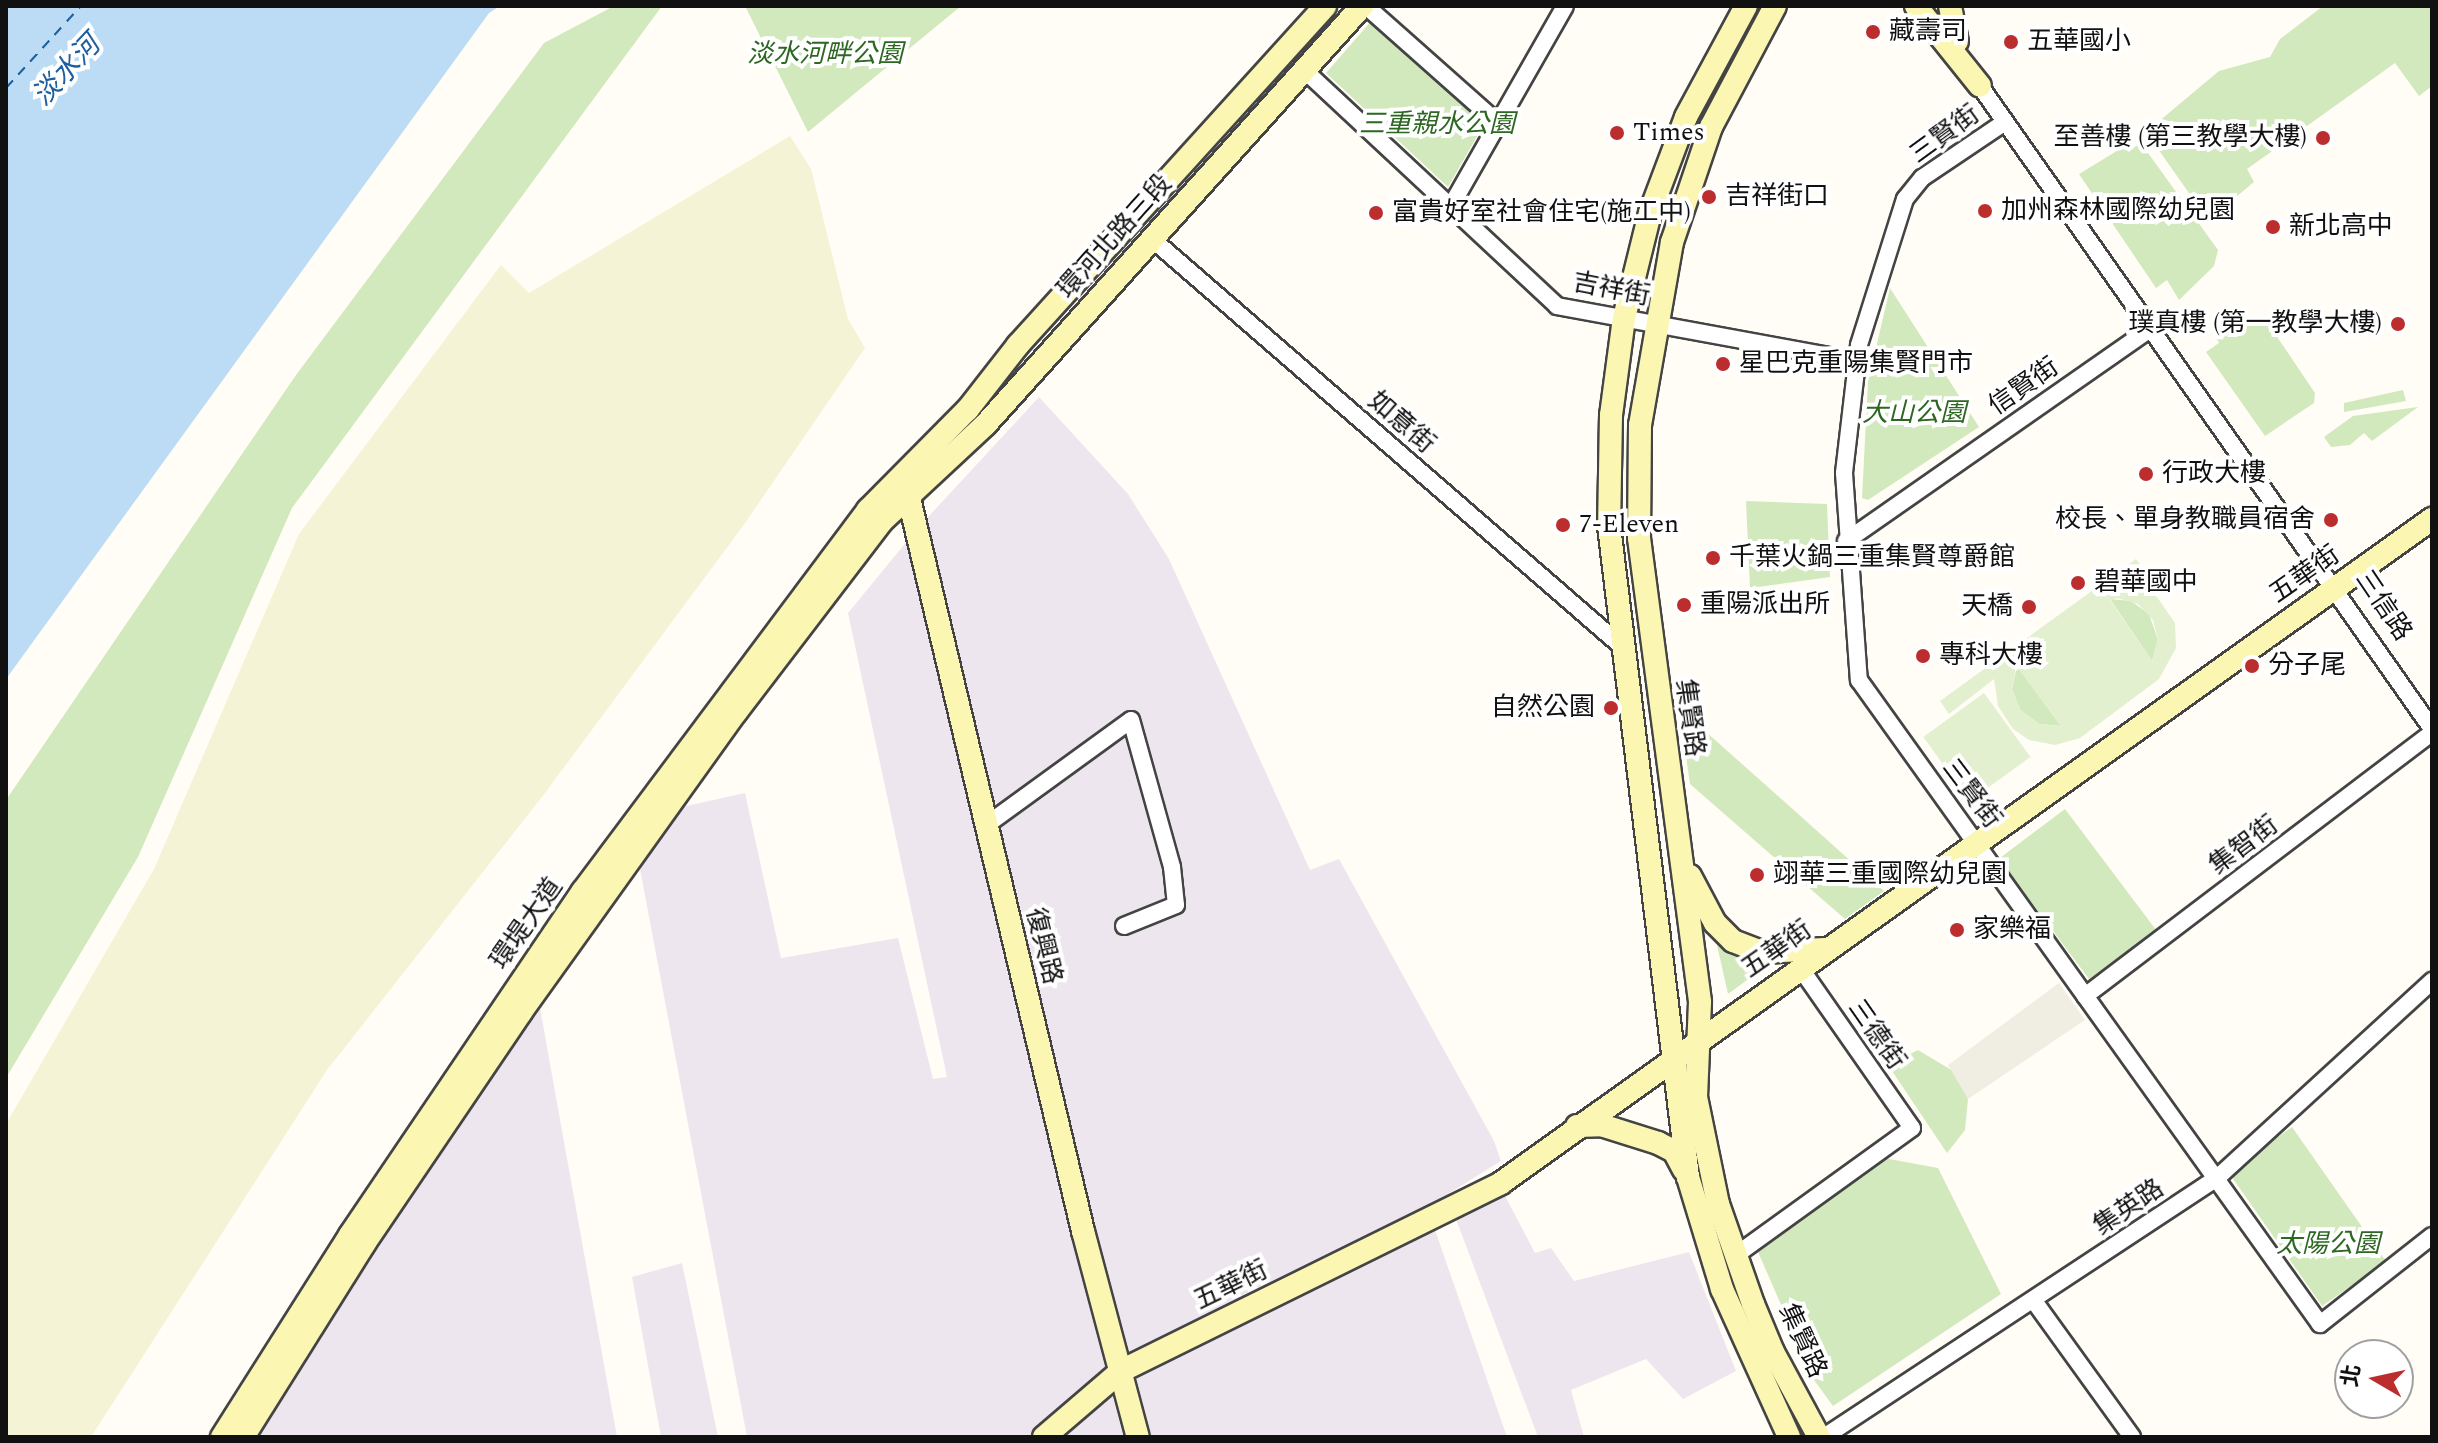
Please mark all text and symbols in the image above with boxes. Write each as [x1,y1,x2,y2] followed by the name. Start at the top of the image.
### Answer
[1889,16,1967,48] place label: 藏壽司
[1864,23,1882,41] marker: 藏壽司
[2027,26,2131,58] place label: 五華國小
[26,29,108,113] water label: 淡水河
[2002,33,2020,51] marker: 五華國小
[747,39,903,71] park label: 淡水河畔公園
[1904,99,1986,171] street label: 三賢街
[1359,109,1515,141] park label: 三重親水公園
[1633,117,1705,149] place label: Times
[2054,122,2307,154] place label: 至善樓 (第三教學大樓)
[1608,124,1626,142] marker: Times
[2314,129,2332,147] marker: 至善樓 (第三教學大樓)
[1051,169,1179,305] street label: 環河北路三段
[1725,181,1829,213] place label: 吉祥街口
[1700,188,1718,206] marker: 吉祥街口
[2001,195,2235,227] place label: 加州森林國際幼兒園
[1392,197,1691,229] place label: 富貴好室社會住宅(施工中)
[1976,202,1994,220] marker: 加州森林國際幼兒園
[1367,204,1385,222] marker: 富貴好室社會住宅(施工中)
[2289,211,2393,243] place label: 新北高中
[2264,218,2282,236] marker: 新北高中
[1570,267,1652,313] street label: 吉祥街
[2129,308,2382,340] place label: 璞真樓 (第一教學大樓)
[2389,315,2407,333] marker: 璞真樓 (第一教學大樓)
[1739,348,1973,380] place label: 星巴克重陽集賢門市
[1983,352,2065,422] street label: 信賢街
[1714,355,1732,373] marker: 星巴克重陽集賢門市
[1361,386,1441,460] street label: 如意街
[1862,398,1966,430] park label: 大山公園
[2162,458,2266,490] place label: 行政大樓
[2137,465,2155,483] marker: 行政大樓
[2055,504,2315,536] place label: 校長、單身教職員宿舍
[1579,509,1679,541] place label: 7-Eleven
[2322,511,2340,529] marker: 校長、單身教職員宿舍
[1554,516,1572,534] marker: 7-Eleven
[2264,540,2346,610] street label: 五華街
[1729,542,2015,574] place label: 千葉火鍋三重集賢尊爵館
[1704,549,1722,567] marker: 千葉火鍋三重集賢尊爵館
[2348,565,2418,647] street label: 三信路
[2094,567,2198,599] place label: 碧華國中
[2069,574,2087,592] marker: 碧華國中
[1700,589,1830,621] place label: 重陽派出所
[1961,591,2013,623] place label: 天橋
[1675,596,1693,614] marker: 重陽派出所
[2020,598,2038,616] marker: 天橋
[1939,640,2043,672] place label: 專科大樓
[1914,647,1932,665] marker: 專科大樓
[2268,650,2346,682] place label: 分子尾
[2243,657,2261,675] marker: 分子尾
[1668,677,1710,759] street label: 集賢路
[1491,692,1595,724] place label: 自然公園
[1602,699,1620,717] marker: 自然公園
[1935,753,2007,835] street label: 三賢街
[2203,810,2285,882] street label: 集智街
[1773,859,2007,891] place label: 翊華三重國際幼兒園
[1748,866,1766,884] marker: 翊華三重國際幼兒園
[484,872,570,976] street label: 環堤大道
[1018,904,1068,988] street label: 復興路
[1973,914,2051,946] place label: 家樂福
[1736,915,1818,985] street label: 五華街
[1948,921,1966,939] marker: 家樂福
[1841,994,1911,1076] street label: 三德街
[2088,1173,2170,1243] street label: 集英路
[2276,1229,2380,1261] park label: 太陽公園
[1189,1255,1273,1317] street label: 五華街
[1771,1299,1833,1383] street label: 集賢路
[2334,1339,2414,1419] north arrow
[2334,1362,2370,1389] text: 北

